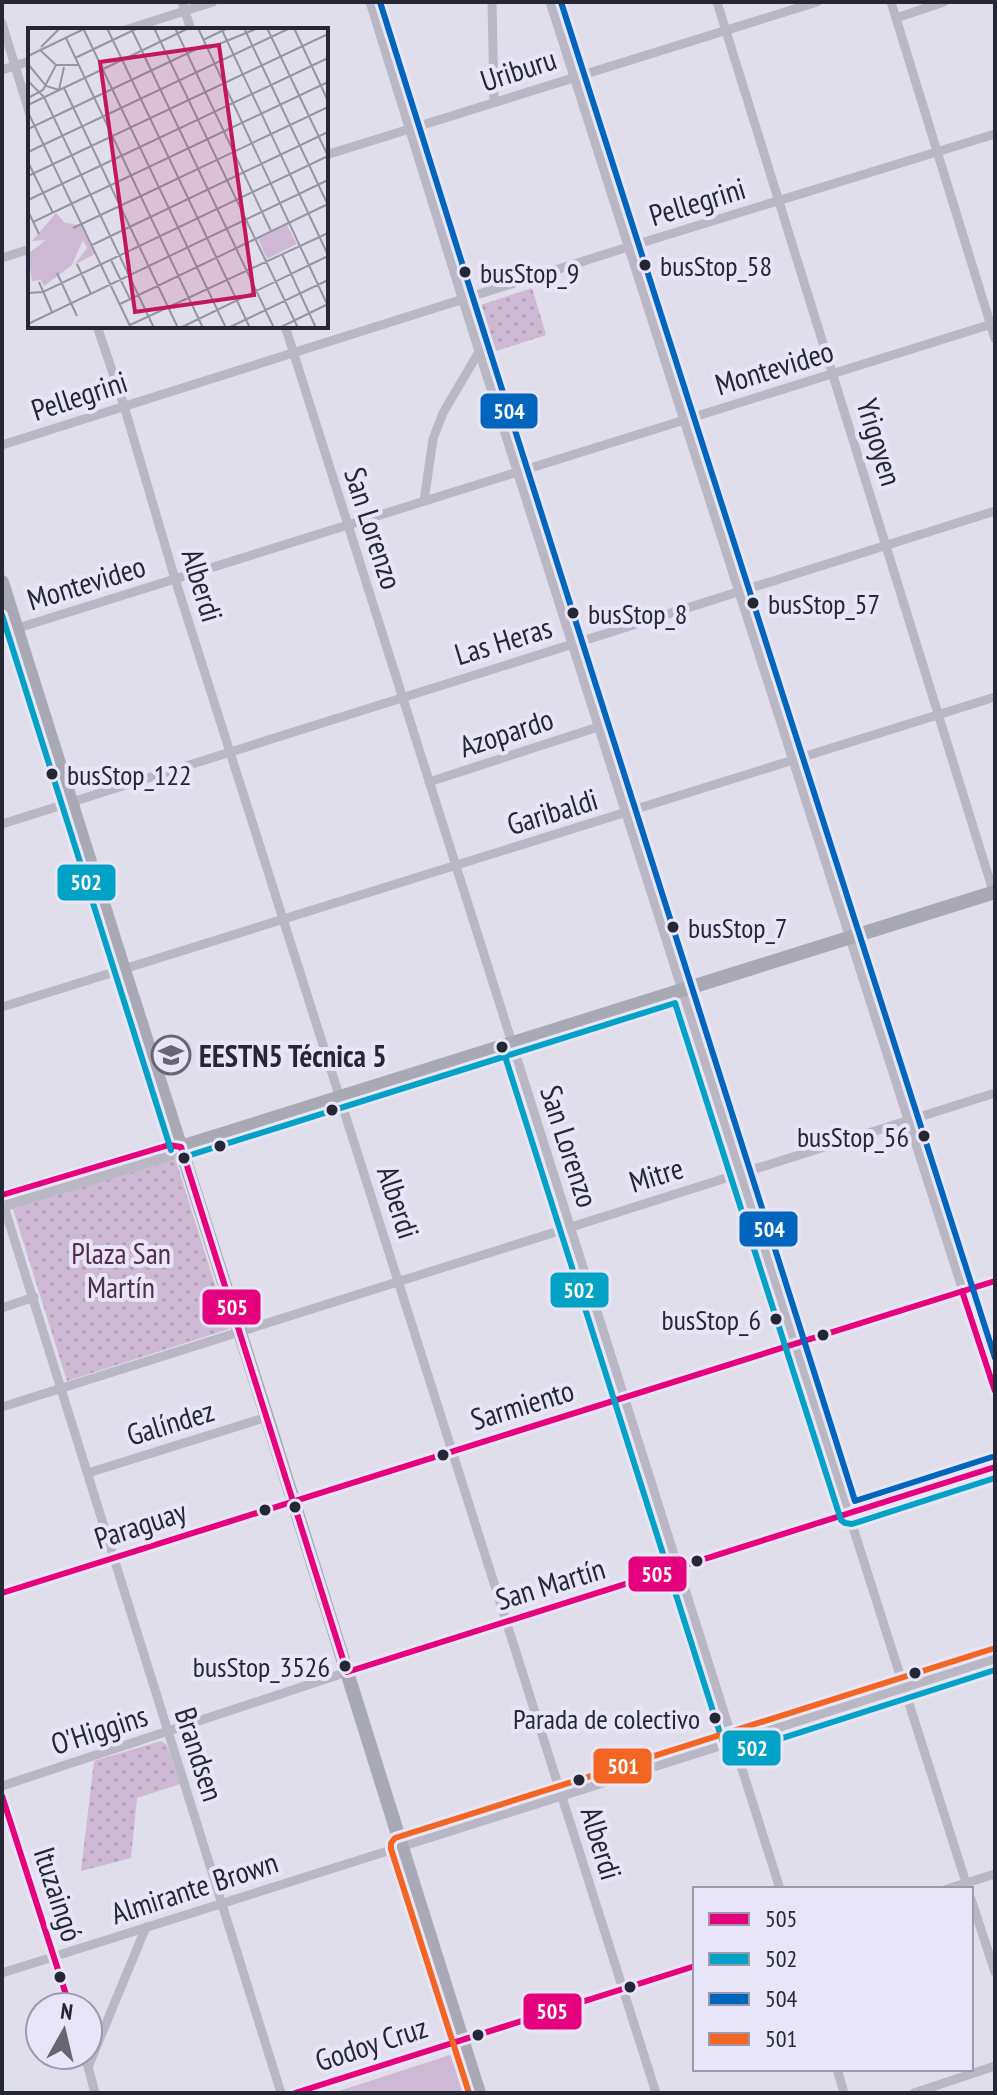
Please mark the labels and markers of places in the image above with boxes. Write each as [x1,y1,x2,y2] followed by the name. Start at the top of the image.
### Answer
[660,247,772,284] place label: busStop_58
[480,254,579,291] place label: busStop_9
[637,257,653,273] marker: busStop_58
[457,264,473,280] marker: busStop_9
[768,585,880,622] place label: busStop_57
[588,595,687,632] place label: busStop_8
[745,595,761,611] marker: busStop_57
[565,605,581,621] marker: busStop_8
[67,756,192,793] place label: busStop_122
[44,766,60,782] marker: busStop_122
[688,909,787,946] place label: busStop_7
[665,919,681,935] marker: busStop_7
[150,1034,192,1076] school or university icon: EESTN5 Técnica 5
[199,1036,386,1075] place label: EESTN5 Técnica 5
[494,1039,510,1055] unlabelled marker
[324,1102,340,1118] unlabelled marker
[797,1118,909,1155] place label: busStop_56
[916,1128,932,1144] marker: busStop_56
[212,1138,228,1154] unlabelled marker
[176,1150,192,1166] unlabelled marker
[662,1301,761,1338] place label: busStop_6
[768,1311,784,1327] marker: busStop_6
[815,1327,831,1343] unlabelled marker
[435,1447,451,1463] unlabelled marker
[287,1499,303,1515] unlabelled marker
[257,1502,273,1518] unlabelled marker
[689,1553,705,1569] unlabelled marker
[193,1648,330,1685] place label: busStop_3526
[337,1658,353,1674] marker: busStop_3526
[907,1665,923,1681] unlabelled marker
[513,1700,700,1737] place label: Parada de colectivo
[707,1710,723,1726] marker: Parada de colectivo
[571,1772,587,1788] unlabelled marker
[52,1969,68,1985] unlabelled marker
[622,1979,638,1995] unlabelled marker
[470,2027,486,2043] unlabelled marker

